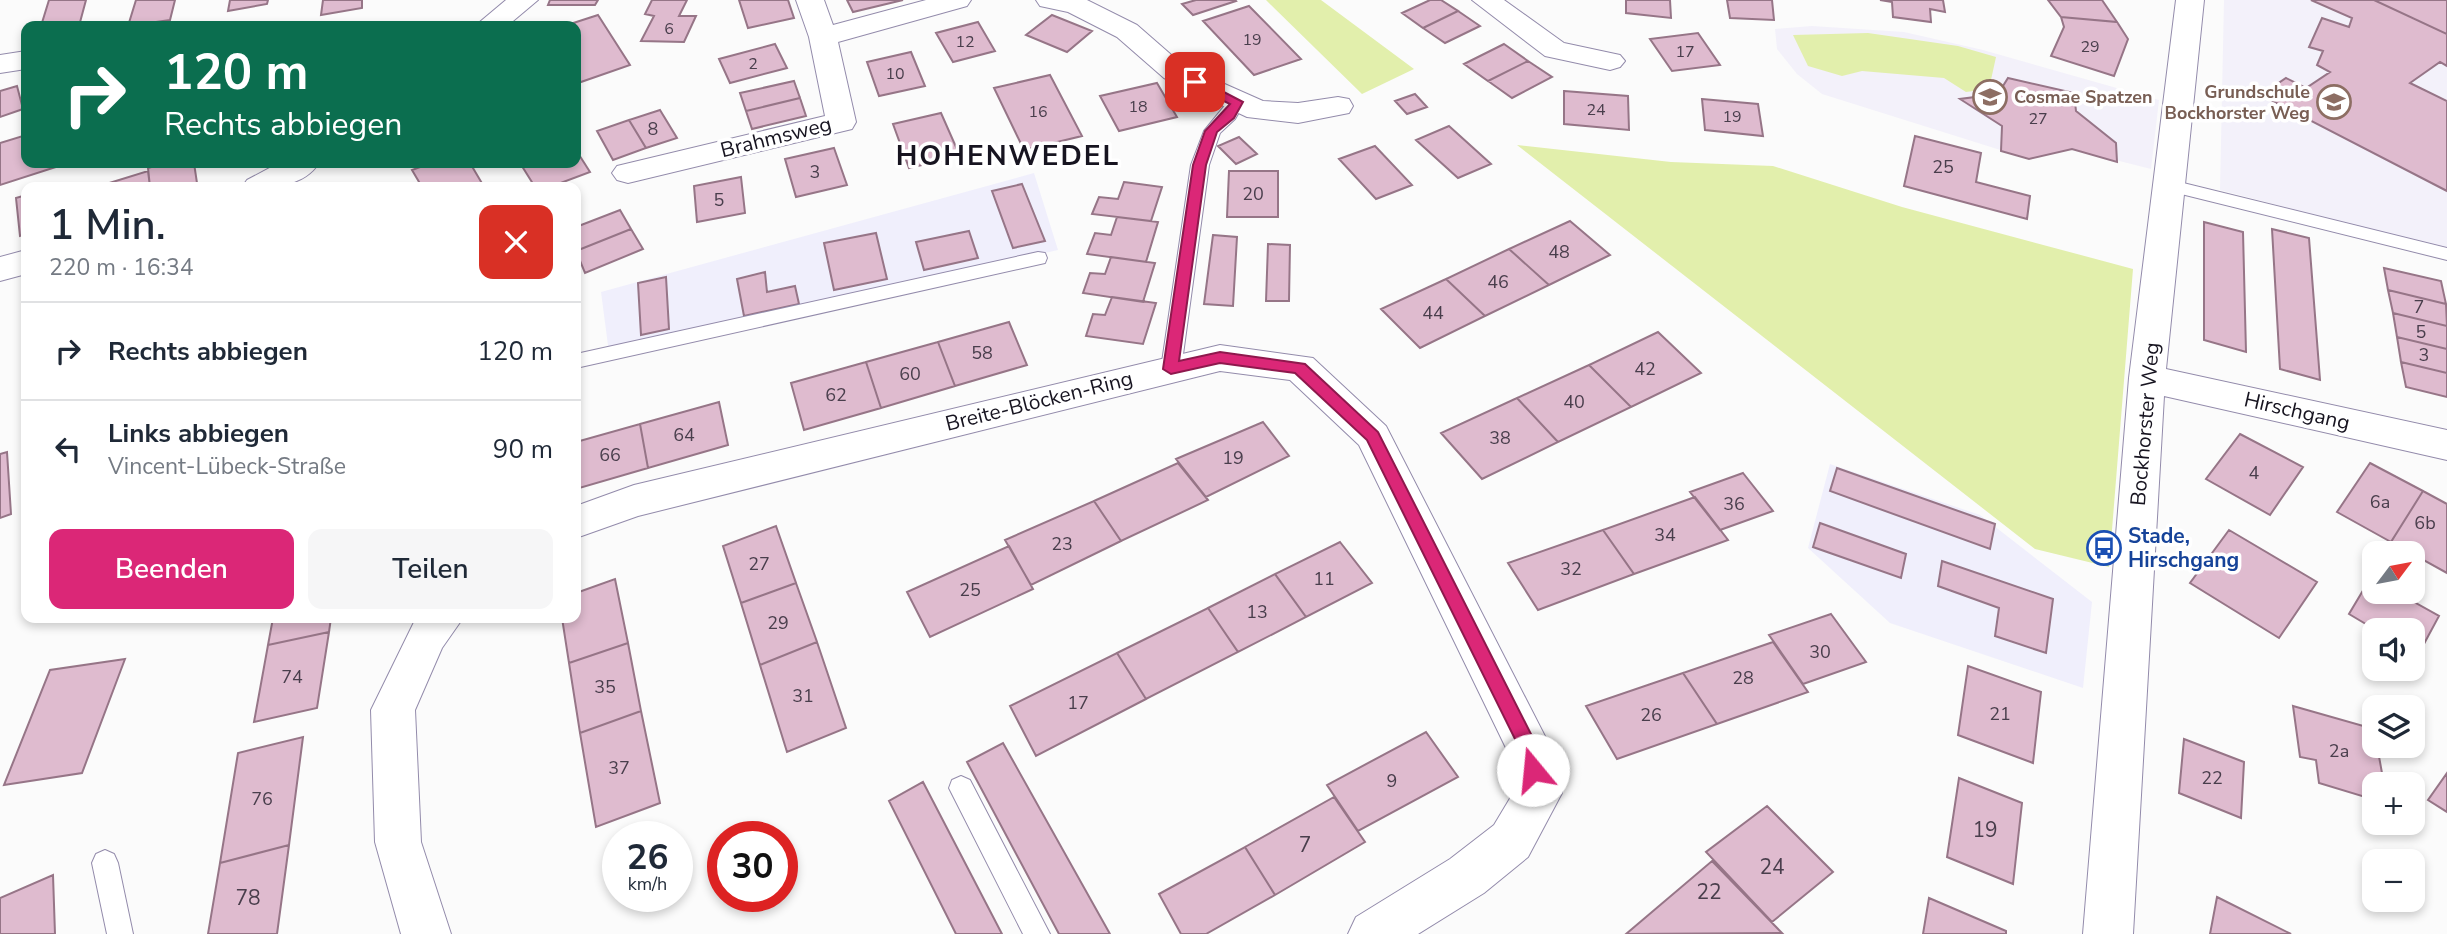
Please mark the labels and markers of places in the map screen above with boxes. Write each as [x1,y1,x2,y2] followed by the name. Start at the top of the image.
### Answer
[1165,52,1225,112] pin
[1971,78,2009,116] school or university icon: Cosmae Spatzen
[2165,80,2310,125] place label: Grundschule Bockhorster Weg
[2315,83,2353,121] school or university icon: Grundschule Bockhorster Weg
[2014,85,2153,109] place label: Cosmae Spatzen
[2128,522,2239,574] place label: Stade, Hirschgang
[2085,529,2123,567] bus stop icon: Stade, Hirschgang

